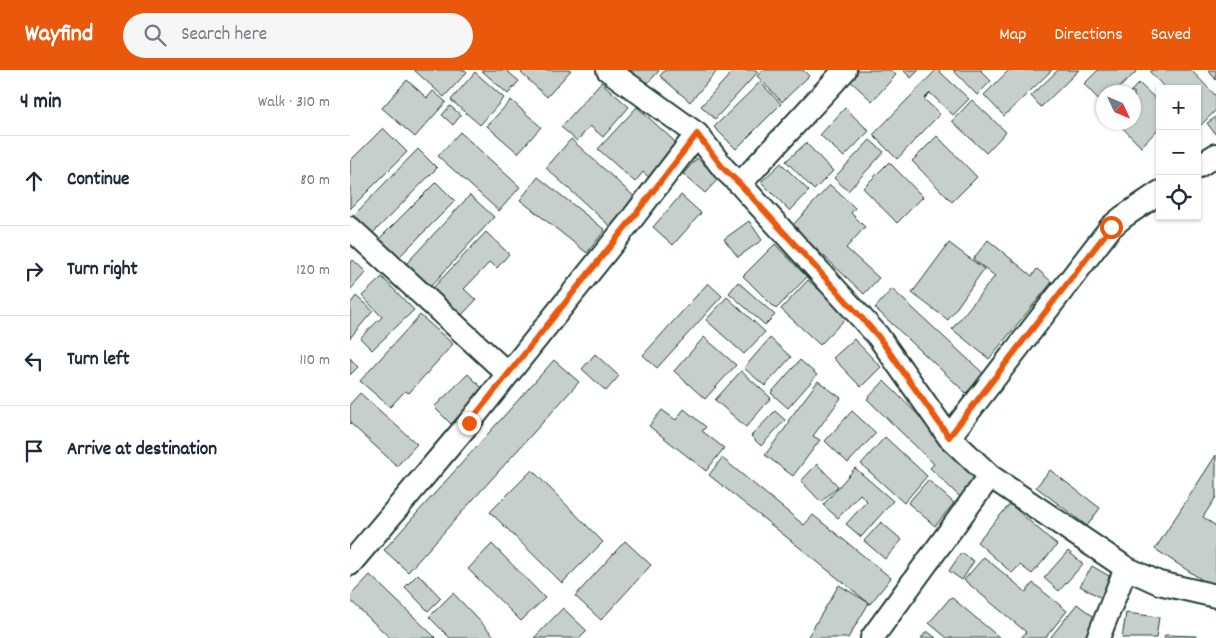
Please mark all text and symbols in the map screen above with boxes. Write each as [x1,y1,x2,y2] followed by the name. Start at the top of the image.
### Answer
[123,13,473,58] search box
[25,18,93,52] text: Wayfind
[141,21,169,49] icon: search
[181,22,267,49] text: Search here
[999,23,1026,48] text: Map
[1054,23,1123,48] text: Directions
[1151,23,1191,48] text: Saved
[1096,85,1141,130] north arrow
[1156,85,1201,220] map controls
[1156,85,1201,130] button: +
[20,88,62,118] text: 4 min
[258,91,330,114] text: Walk · 310 m
[1156,130,1201,175] button: −
[20,167,48,195] icon: ahead
[67,167,129,194] text: Continue
[300,169,330,192] text: 80 m
[1156,175,1201,220] button: locate
[1100,216,1123,239] route start
[20,257,48,285] icon: right
[67,257,138,284] text: Turn right
[296,259,330,282] text: 120 m
[20,347,48,375] icon: left
[67,347,130,374] text: Turn left
[300,349,330,372] text: 110 m
[458,412,481,435] route end
[20,437,48,465] icon: arrive
[67,437,217,464] text: Arrive at destination

